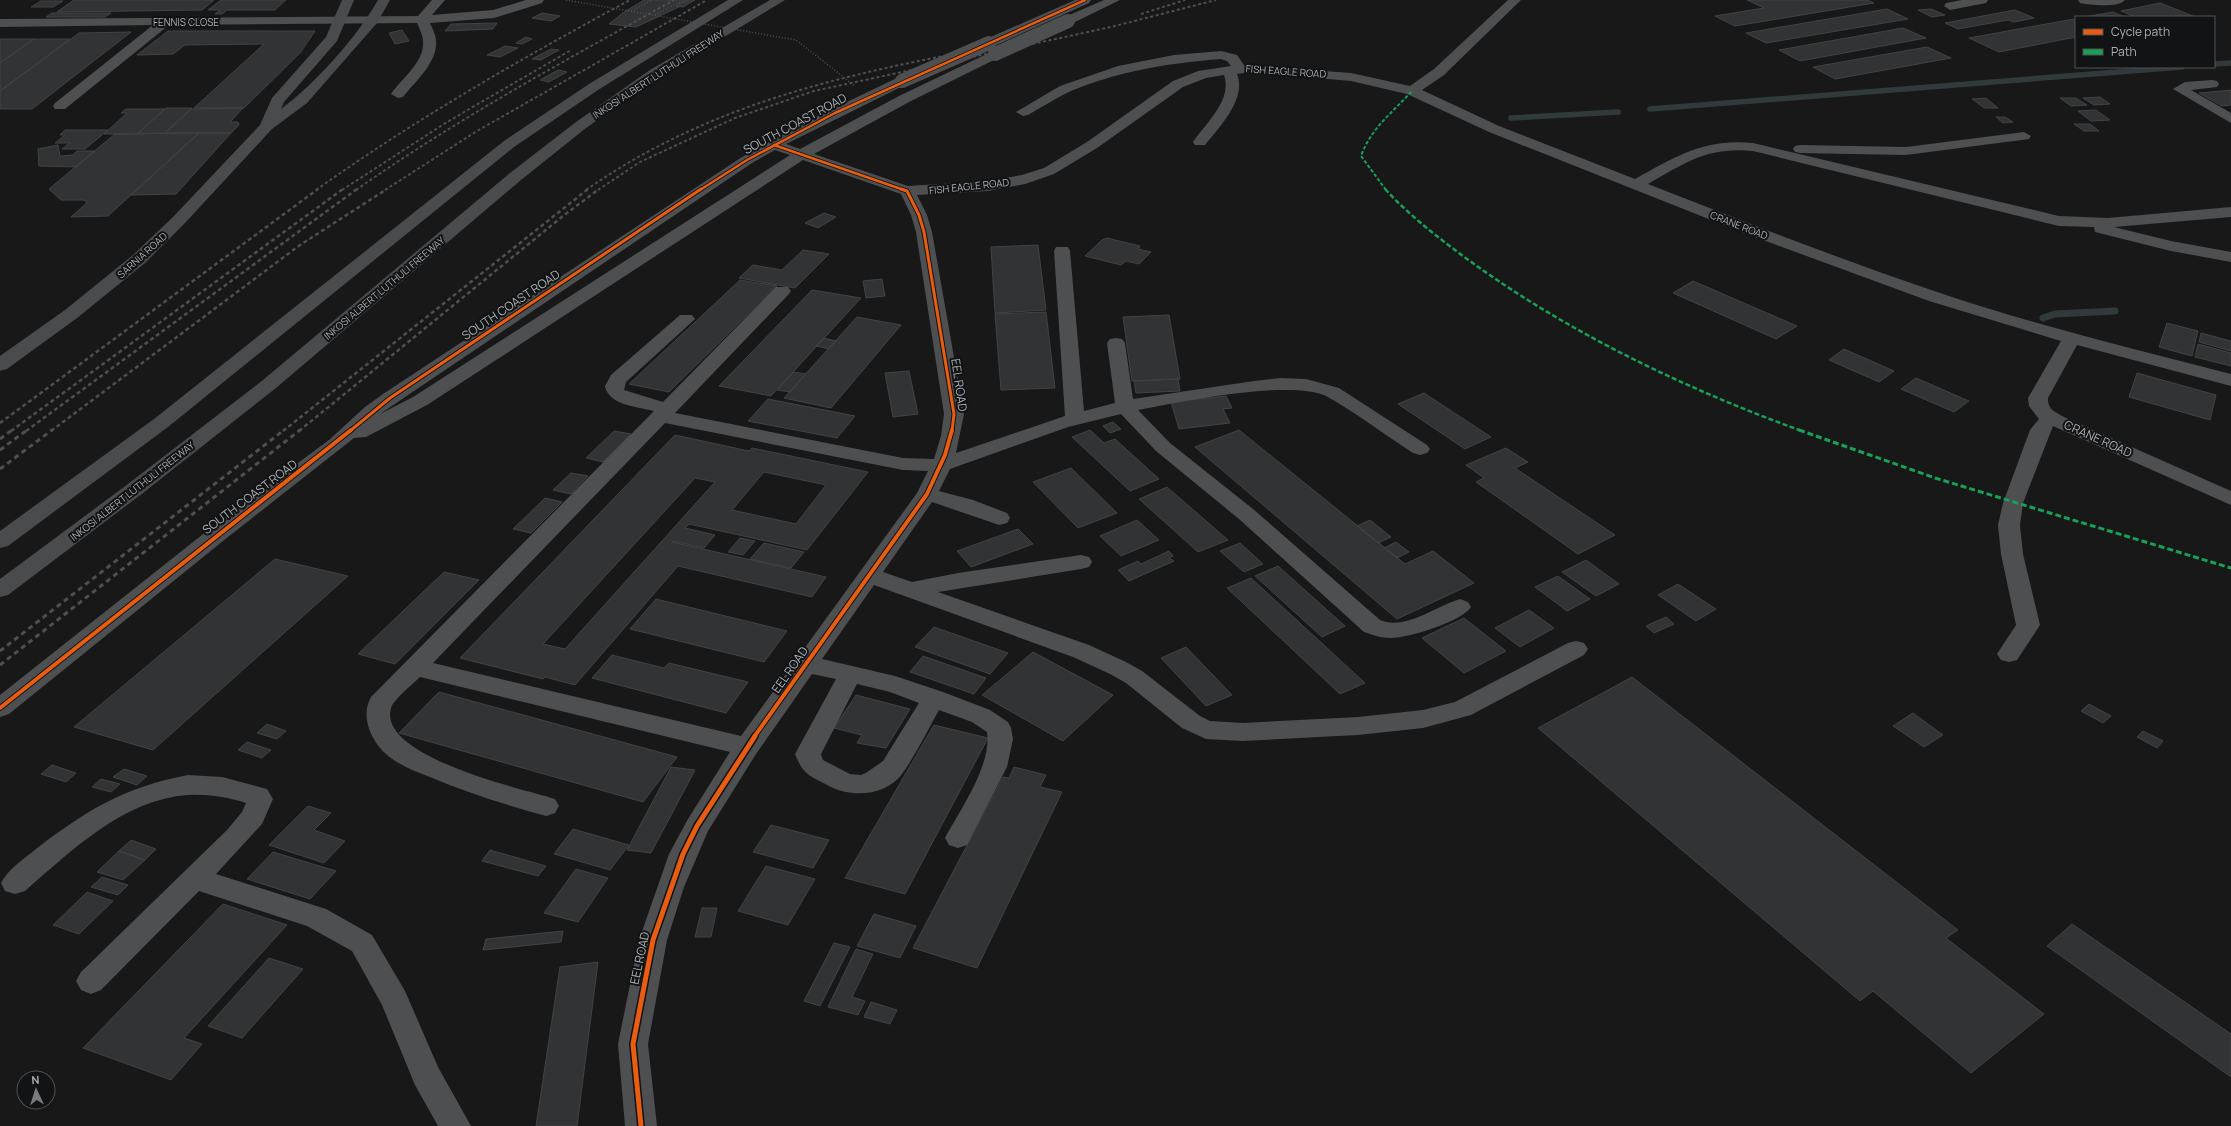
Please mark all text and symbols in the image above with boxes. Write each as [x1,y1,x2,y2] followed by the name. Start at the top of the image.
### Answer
[153,15,219,29] street label: FENNIS CLOSE
[2075,16,2215,68] legend
[2111,23,2170,40] text: Cycle path
[590,26,727,122] street label: INKOSI ALBERT LUTHULI FREEWAY
[2111,43,2137,60] text: Path
[1245,61,1327,81] street label: FISH EAGLE ROAD
[740,89,849,158] street label: SOUTH COAST ROAD
[928,175,1010,197] street label: FISH EAGLE ROAD
[1708,208,1770,243] street label: CRANE ROAD
[114,229,170,281] street label: SARNIA ROAD
[321,233,448,343] street label: INKOSI ALBERT LUTHULI FREEWAY
[458,265,563,344] street label: SOUTH COAST ROAD
[947,357,972,412] street label: EEL ROAD
[2061,416,2135,461] street label: CRANE ROAD
[67,438,197,544] street label: INKOSI ALBERT LUTHULI FREEWAY
[199,455,301,538] street label: SOUTH COAST ROAD
[767,643,812,696] street label: EEL ROAD
[626,930,653,986] street label: EEL ROAD
[16,1070,56,1110] north arrow
[31,1072,40,1087] text: N

